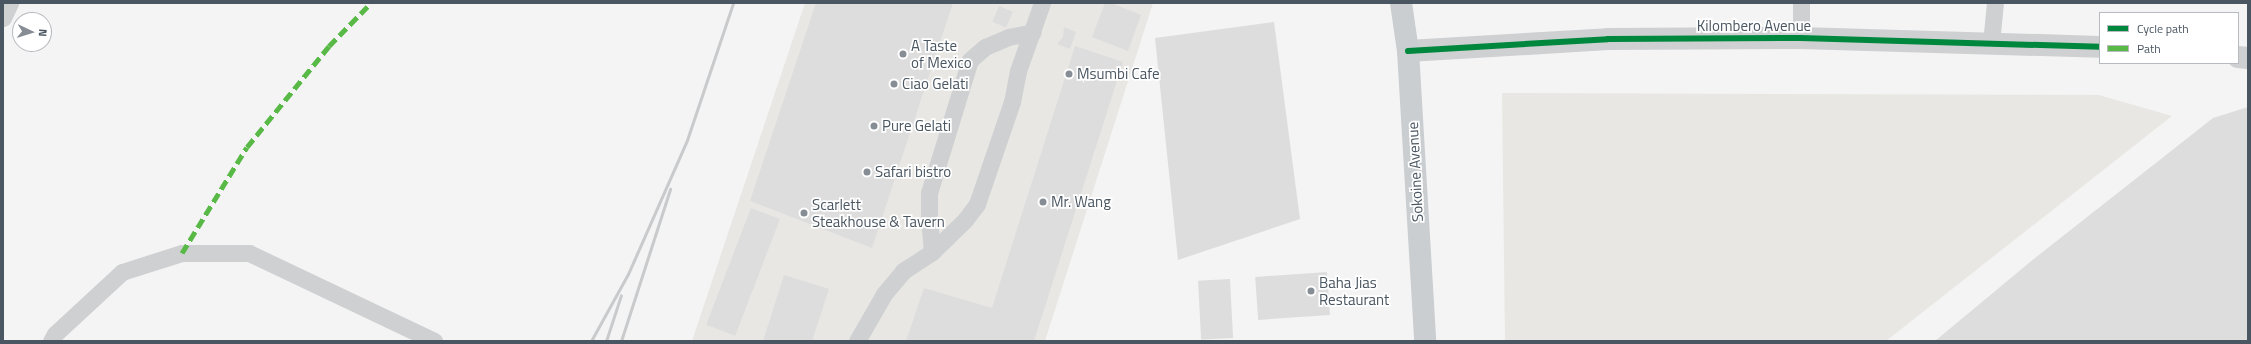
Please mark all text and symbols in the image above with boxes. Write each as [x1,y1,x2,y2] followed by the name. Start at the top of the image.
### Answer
[12,12,52,52] north arrow
[2099,12,2239,64] legend
[1697,17,1811,35] street label: Kilombero Avenue
[2137,19,2189,38] text: Cycle path
[35,28,51,37] text: N
[911,36,972,71] place label: A Taste of Mexico
[2137,39,2161,58] text: Path
[898,49,908,59] marker: A Taste of Mexico
[1077,65,1160,83] place label: Msumbi Cafe
[1064,69,1074,79] marker: Msumbi Cafe
[902,75,969,93] place label: Ciao Gelati
[889,79,899,89] marker: Ciao Gelati
[882,117,951,135] place label: Pure Gelati
[869,121,879,131] marker: Pure Gelati
[1403,122,1427,222] street label: Sokoine Avenue
[875,163,951,181] place label: Safari bistro
[862,167,872,177] marker: Safari bistro
[1051,193,1111,211] place label: Mr. Wang
[812,195,945,230] place label: Scarlett Steakhouse & Tavern
[1038,197,1048,207] marker: Mr. Wang
[799,208,809,218] marker: Scarlett Steakhouse & Tavern
[1319,273,1389,308] place label: Baha Jias Restaurant
[1306,286,1316,296] marker: Baha Jias Restaurant

